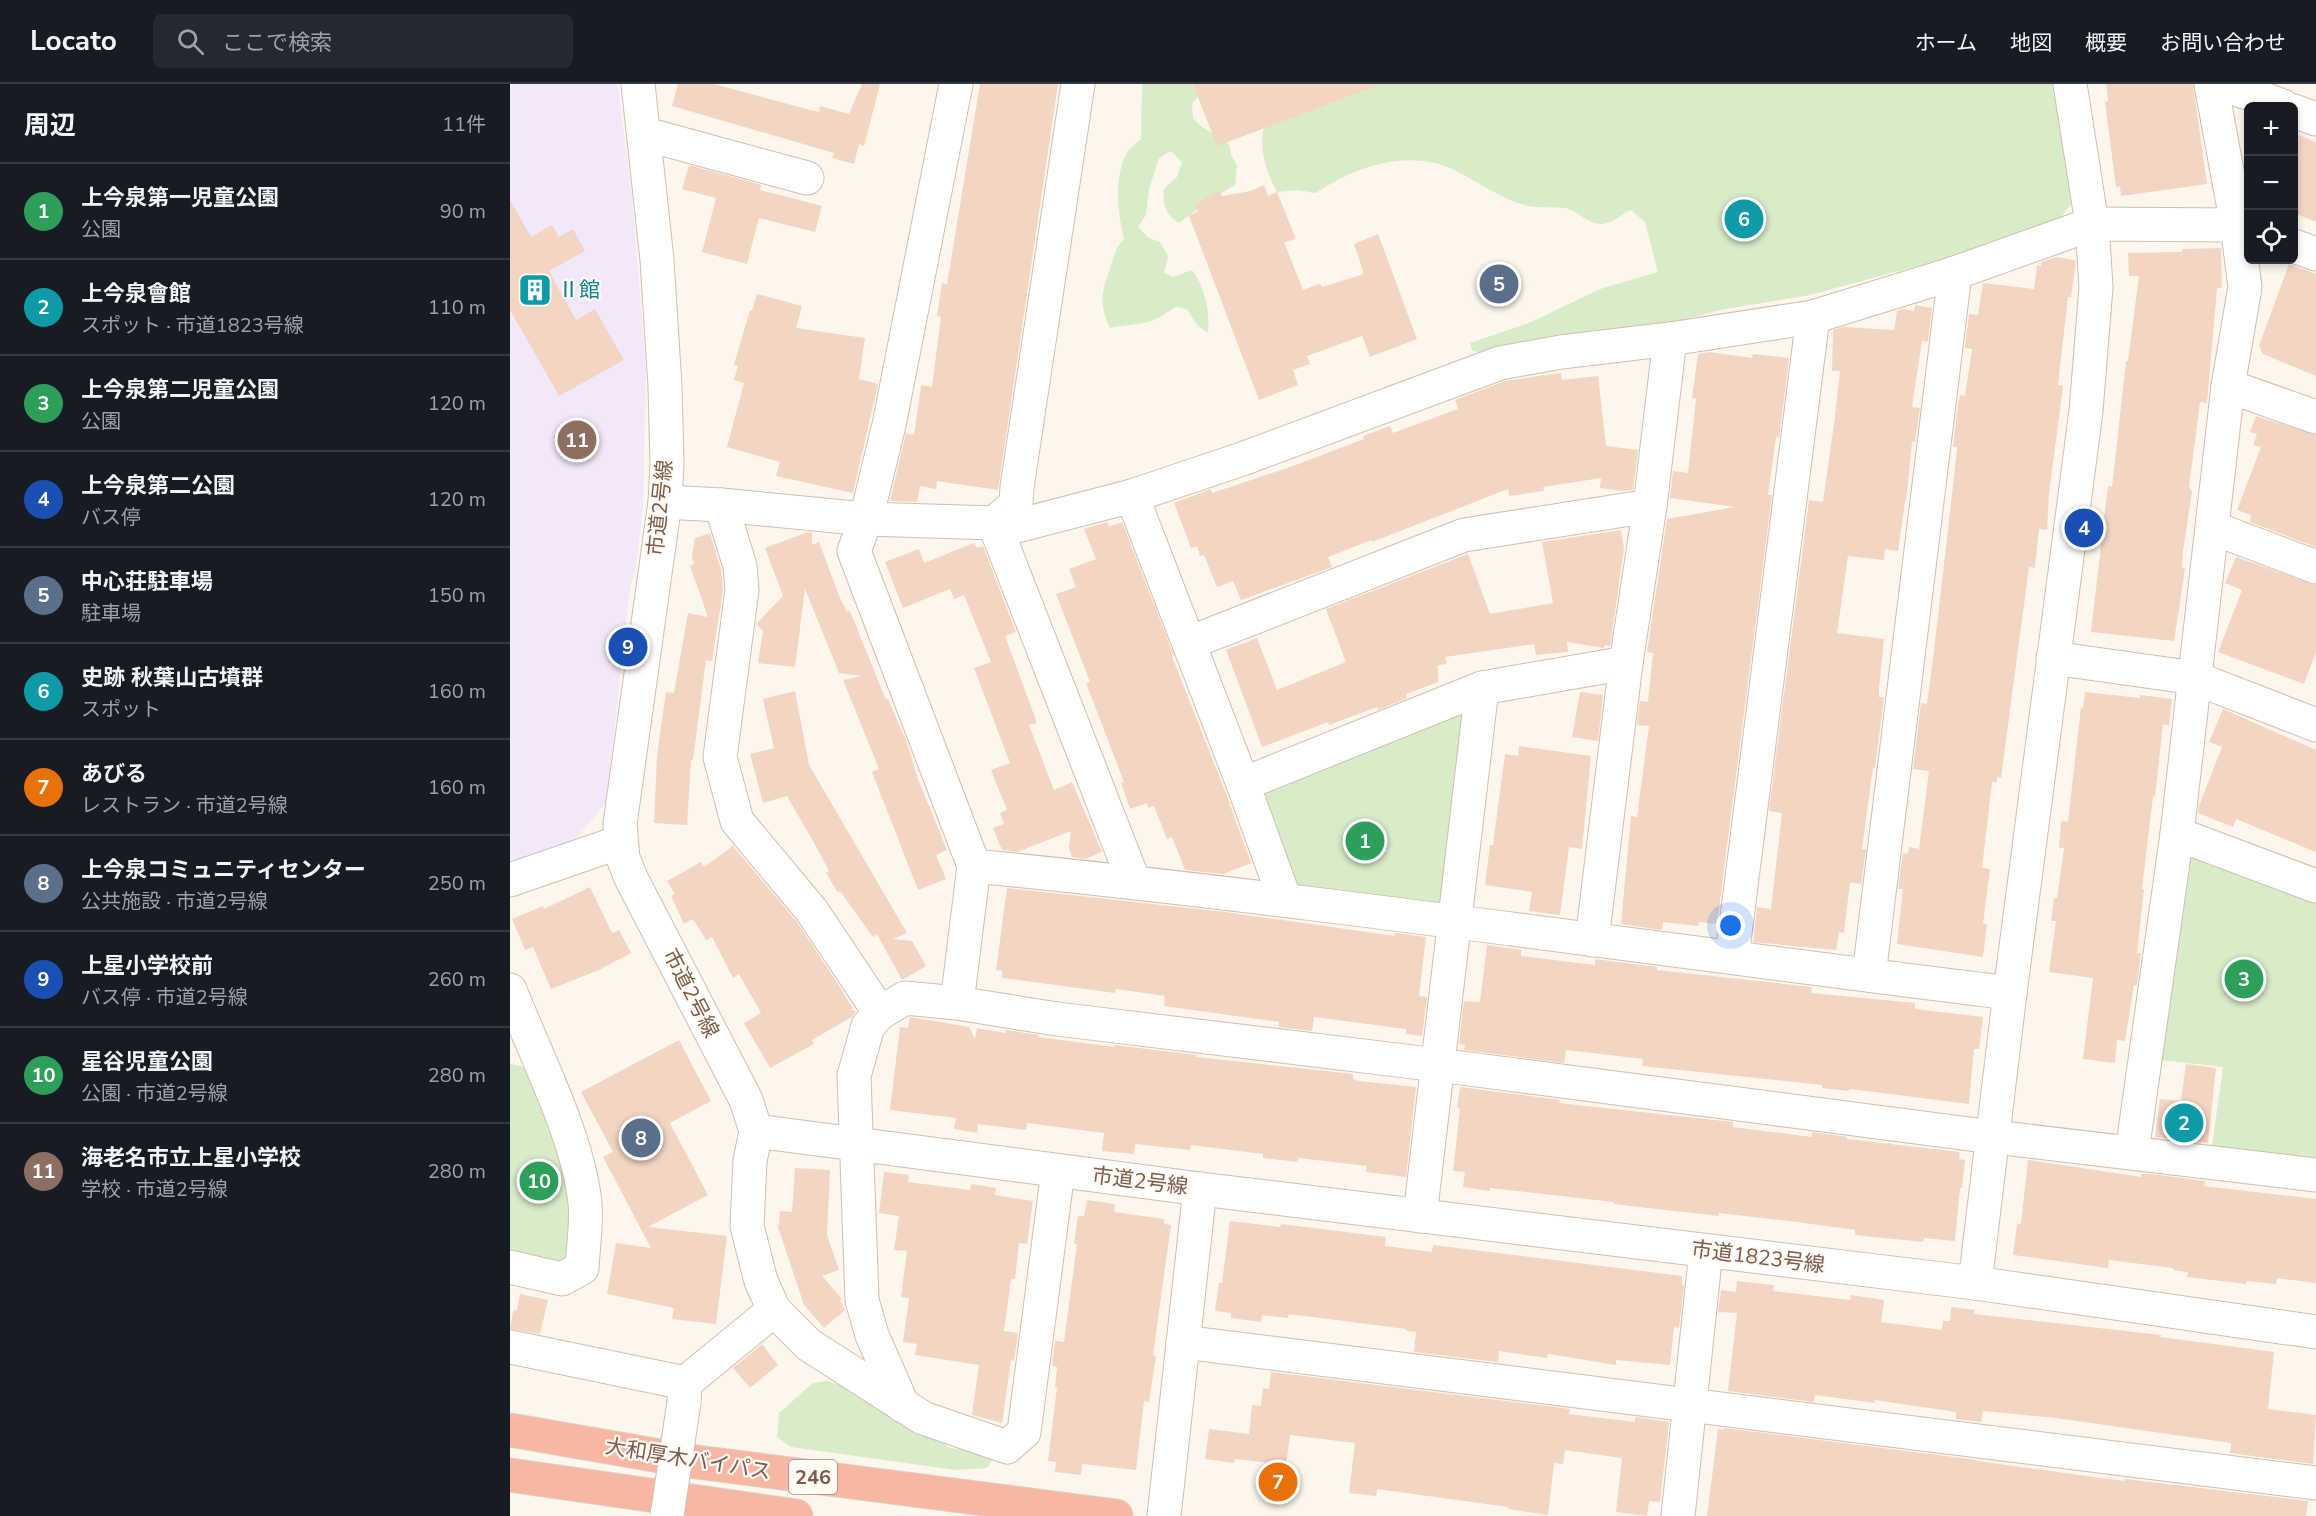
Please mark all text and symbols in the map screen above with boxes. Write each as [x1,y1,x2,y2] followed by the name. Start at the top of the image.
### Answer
[153,14,573,68] search box
[30,22,117,60] text: Locato
[174,25,207,58] icon: search
[222,28,332,58] text: ここで検索
[1915,29,1977,57] text: ホーム
[2010,29,2052,57] text: 地図
[2085,29,2127,57] text: 概要
[2160,29,2286,57] text: お問い合わせ
[2244,102,2298,264] map controls
[2244,102,2298,156] button: +
[24,108,76,143] text: 周辺
[442,111,486,138] text: 11件
[2244,156,2298,210] button: −
[81,183,279,213] text: 上今泉第一児童公園
[1724,196,1764,242] pin: 6
[38,198,50,225] text: 1
[440,198,486,225] text: 90 m
[2244,210,2298,264] button: locate
[81,216,121,243] text: 公園
[1480,262,1518,306] pin: 5
[517,272,553,308] building icon: Ⅱ館
[558,276,600,304] place label: Ⅱ館
[81,279,191,309] text: 上今泉會館
[38,294,50,321] text: 2
[428,294,486,321] text: 110 m
[81,312,304,339] text: スポット · 市道1823号線
[81,375,279,405] text: 上今泉第二児童公園
[38,390,50,417] text: 3
[428,390,486,417] text: 120 m
[81,408,121,435] text: 公園
[558,418,596,462] pin: 11
[641,458,679,558] street label: 市道2号線
[81,471,235,501] text: 上今泉第二公園
[38,486,50,513] text: 4
[428,486,486,513] text: 120 m
[81,504,141,531] text: バス停
[2064,506,2104,550] pin: 4
[81,567,213,597] text: 中心荘駐車場
[38,582,50,609] text: 5
[428,582,486,609] text: 150 m
[81,600,141,627] text: 駐車場
[608,624,648,670] pin: 9
[81,663,263,693] text: 史跡 秋葉山古墳群
[38,678,50,705] text: 6
[428,678,486,705] text: 160 m
[81,696,161,723] text: スポット
[81,759,147,789] text: あびる
[38,774,50,801] text: 7
[428,774,486,801] text: 160 m
[81,792,288,819] text: レストラン · 市道2号線
[1346,818,1384,864] pin: 1
[81,855,366,885] text: 上今泉コミュニティセンター
[38,870,50,897] text: 8
[428,870,486,897] text: 250 m
[81,888,268,915] text: 公共施設 · 市道2号線
[1716,911,1745,940] your location
[657,944,725,1042] street label: 市道2号線
[81,951,213,981] text: 上星小学校前
[2224,956,2264,1002] pin: 3
[38,966,50,993] text: 9
[428,966,486,993] text: 260 m
[81,984,248,1011] text: バス停 · 市道2号線
[81,1047,213,1077] text: 星谷児童公園
[32,1062,56,1089] text: 10
[428,1062,486,1089] text: 280 m
[81,1080,228,1107] text: 公園 · 市道2号線
[2164,1100,2204,1146] pin: 2
[622,1116,660,1160] pin: 8
[81,1143,301,1173] text: 海老名市立上星小学校
[32,1158,56,1185] text: 11
[428,1158,486,1185] text: 280 m
[519,1158,558,1204] pin: 10
[1090,1161,1190,1201] street label: 市道2号線
[81,1176,228,1203] text: 学校 · 市道2号線
[1690,1235,1826,1279] street label: 市道1823号線
[603,1432,773,1486] street label: 大和厚木バイパス
[789,1460,837,1494] road number: 246
[1258,1460,1298,1504] pin: 7

